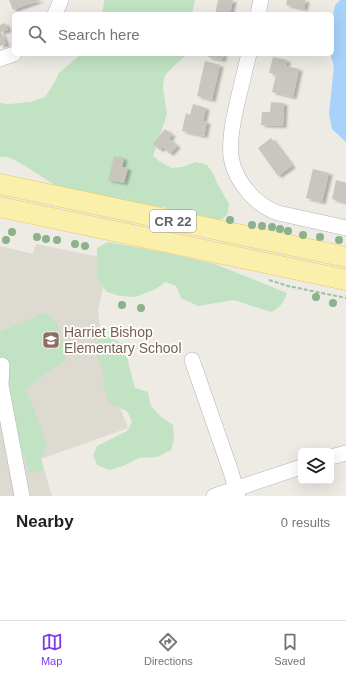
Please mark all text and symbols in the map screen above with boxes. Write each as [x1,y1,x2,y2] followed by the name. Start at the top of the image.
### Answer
[12,12,334,56] search box
[26,23,48,45] icon: search
[58,26,140,43] text: Search here
[150,210,196,232] road number: CR 22
[64,324,182,356] place label: Harriet Bishop Elementary School
[41,330,61,350] school or university icon: Harriet Bishop Elementary School
[298,448,334,484] map controls
[298,448,334,484] button: layers
[16,512,74,531] text: Nearby
[281,515,330,530] text: 0 results
[41,631,63,667] tab: Map
[144,631,193,667] tab: Directions
[274,631,305,667] tab: Saved

